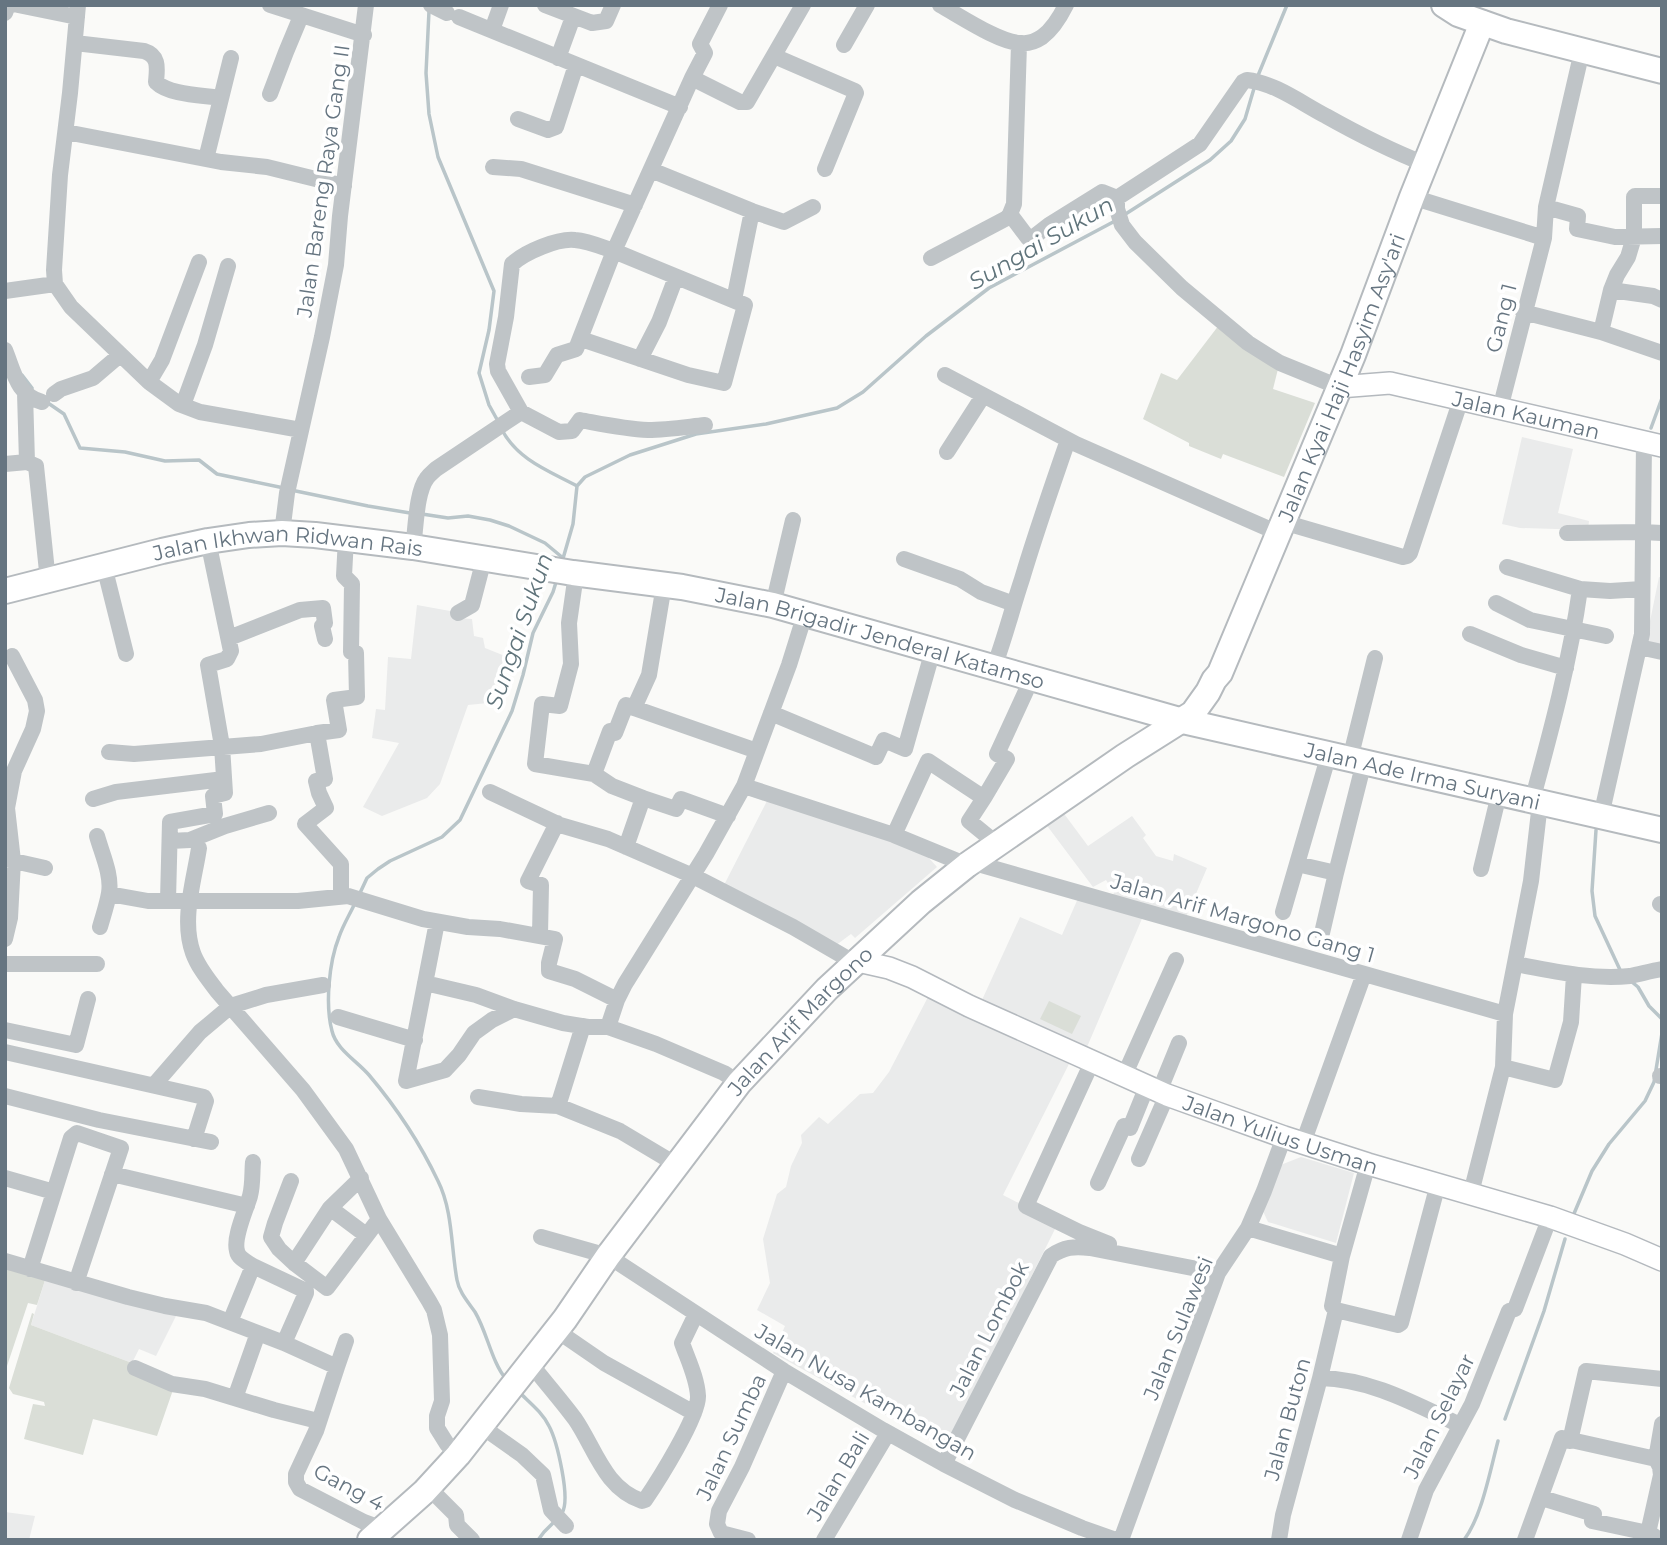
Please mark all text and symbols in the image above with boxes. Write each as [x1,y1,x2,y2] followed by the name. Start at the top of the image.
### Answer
[291,43,355,320] street label: Jalan Bareng Raya Gang II
[964,190,1118,296] water label: Sungai Sukun
[1272,230,1410,526] street label: Jalan Kyai Haji Hasyim Asy'ari
[1480,281,1522,355] street label: Gang 1
[1449,385,1602,444] street label: Jalan Kauman
[149,520,425,566] street label: Jalan Ikhwan Ridwan Rais
[479,550,559,712] water label: Sungai Sukun
[713,581,1048,694] street label: Jalan Brigadir Jenderal Katamso
[1301,736,1543,815] street label: Jalan Ade Irma Suryani
[1107,868,1378,968] street label: Jalan Arif Margono Gang 1
[721,941,878,1101] street label: Jalan Arif Margono
[1179,1089,1381,1179] street label: Jalan Yulius Usman
[1138,1253,1218,1404] street label: Jalan Sulawesi
[944,1257,1034,1402] street label: Jalan Lombok
[750,1318,981,1466] street label: Jalan Nusa Kambangan
[1398,1350,1480,1483] street label: Jalan Selayar
[1258,1355,1315,1484] street label: Jalan Buton
[690,1370,771,1505] street label: Jalan Sumba
[801,1427,875,1526] street label: Jalan Bali
[309,1458,389,1516] street label: Gang 4

